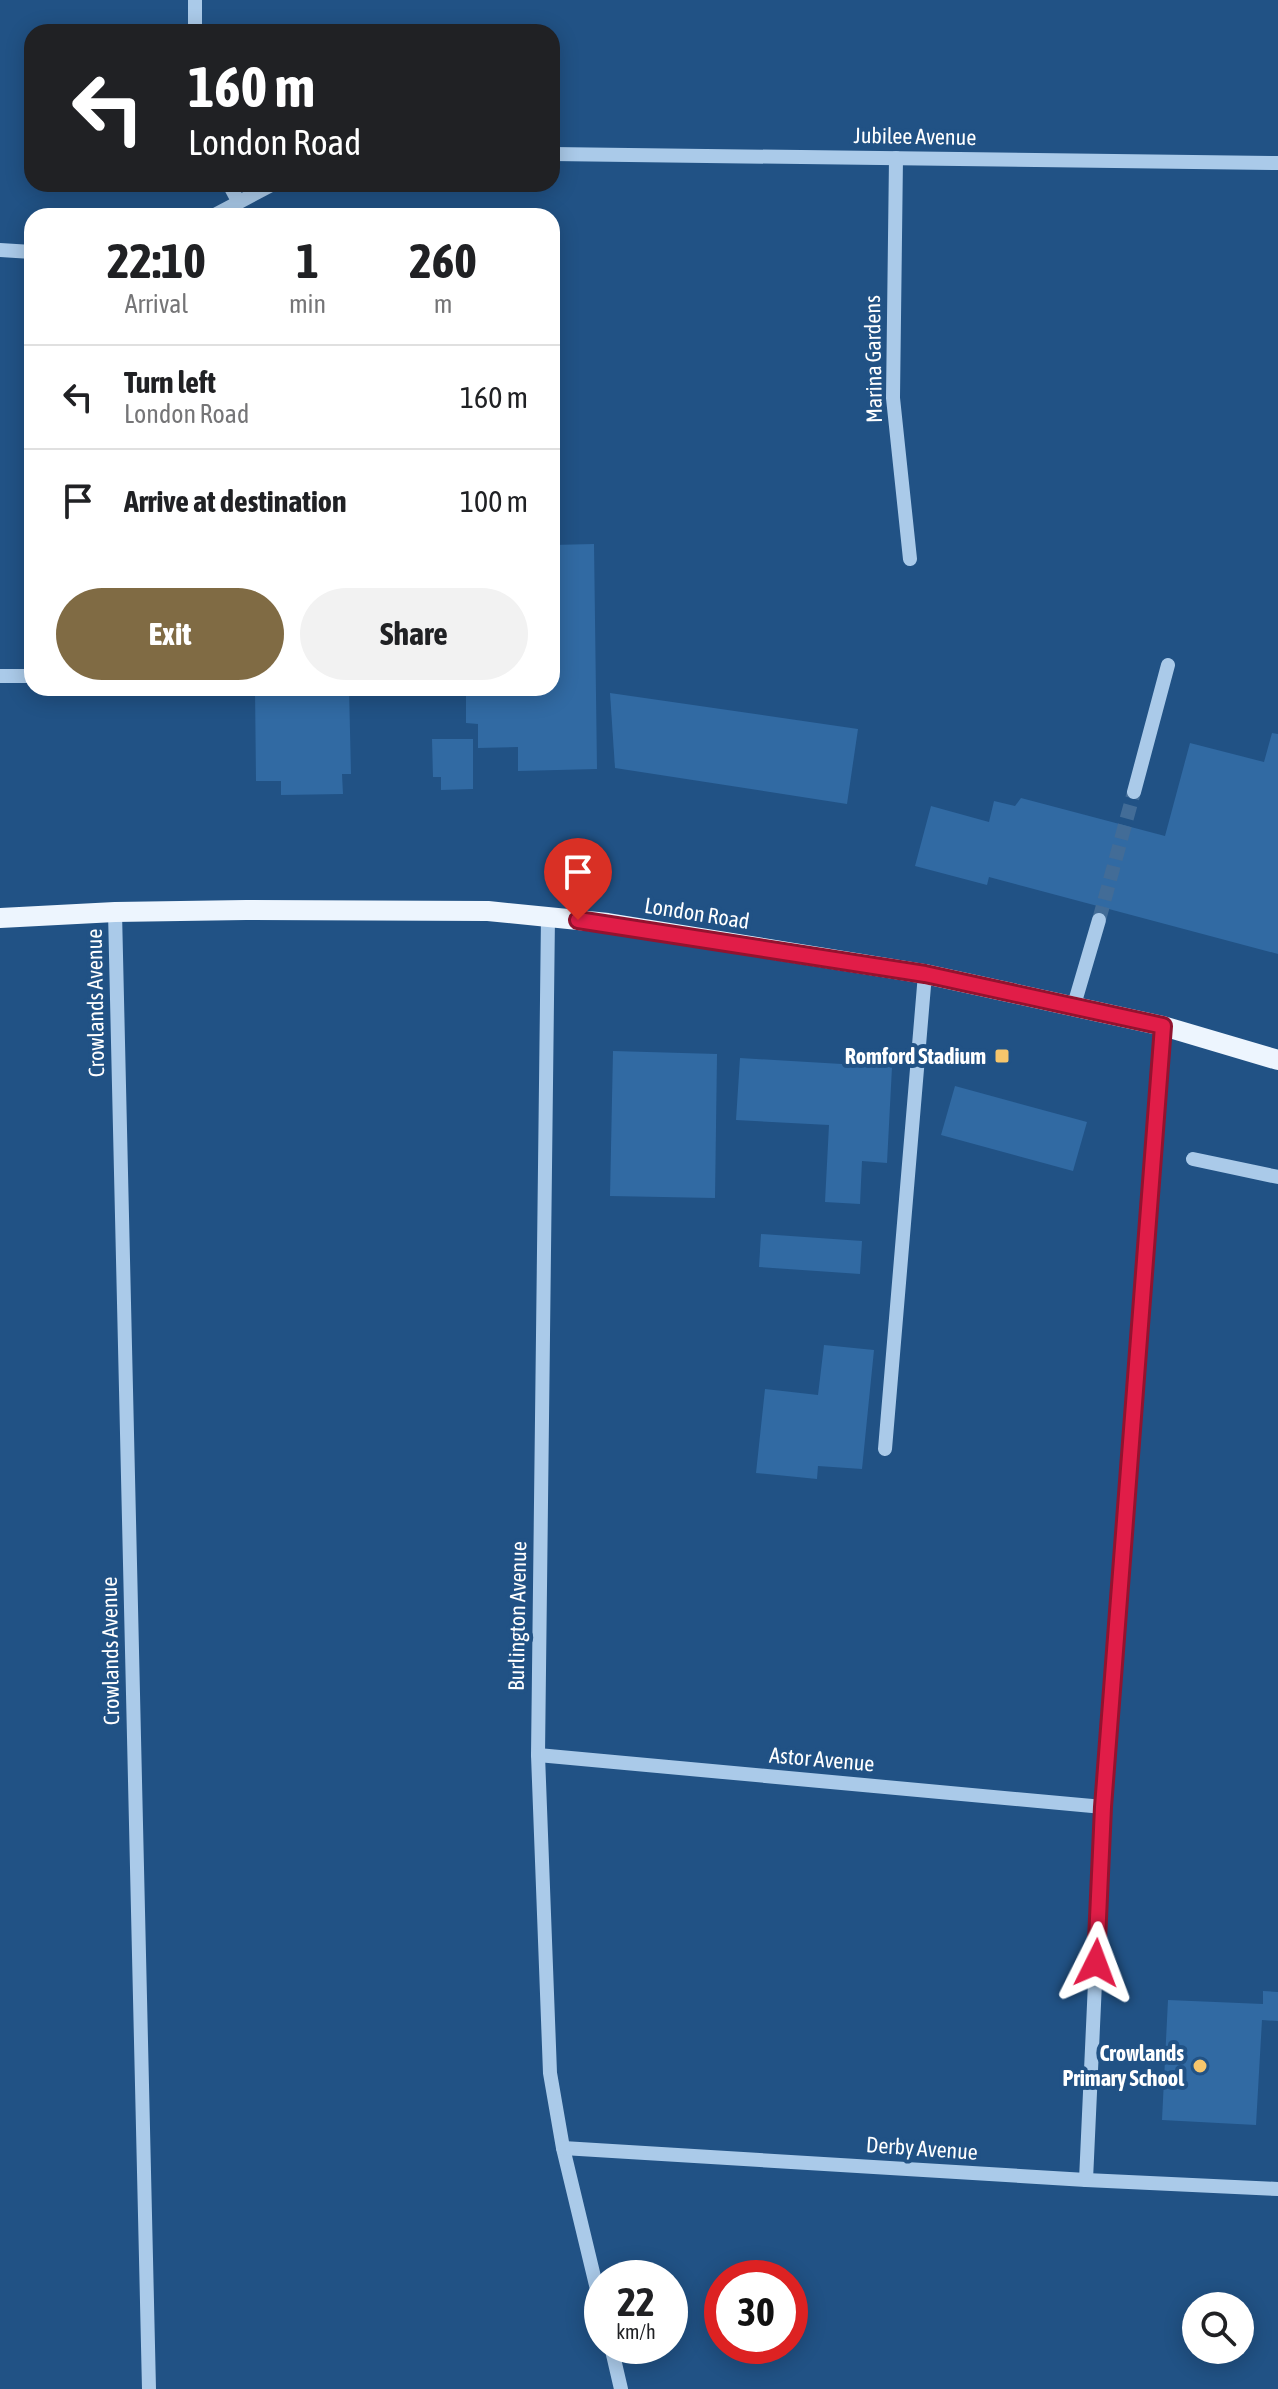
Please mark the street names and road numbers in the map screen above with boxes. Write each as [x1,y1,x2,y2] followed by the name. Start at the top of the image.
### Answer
[854,122,976,150] street label: Jubilee Avenue
[859,295,887,423] street label: Marina Gardens
[643,892,751,934] street label: London Road
[81,929,109,1077] street label: Crowlands Avenue
[503,1541,531,1691] street label: Burlington Avenue
[96,1577,124,1725] street label: Crowlands Avenue
[768,1741,876,1777] street label: Astor Avenue
[865,2131,979,2165] street label: Derby Avenue

